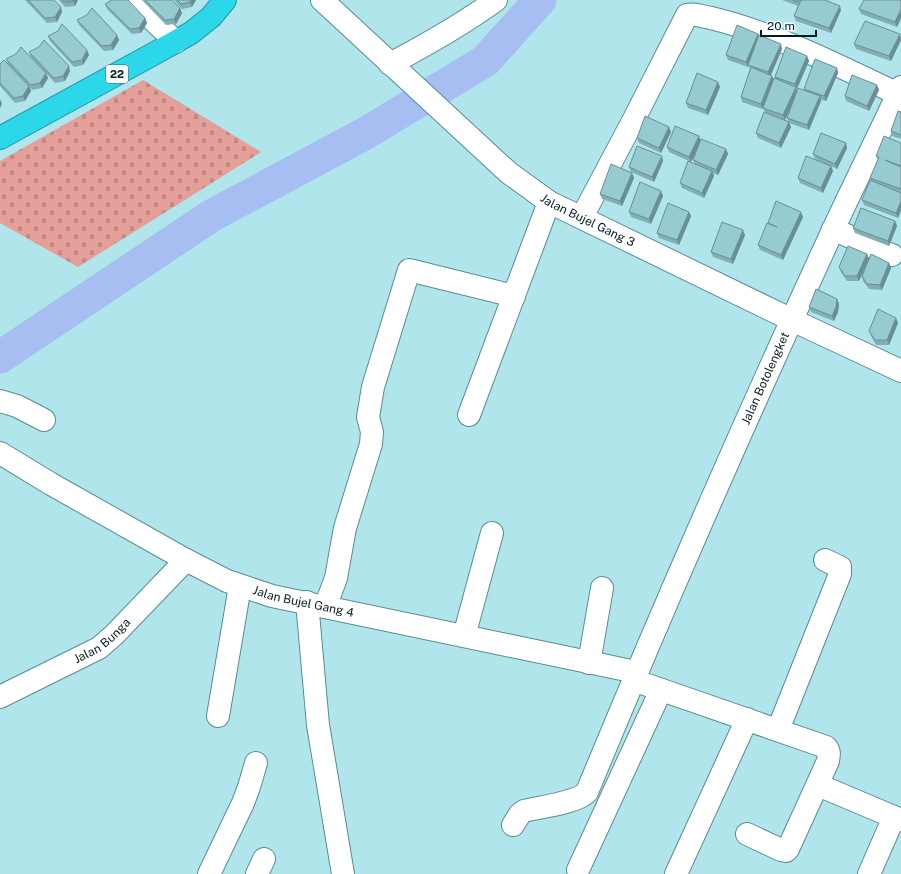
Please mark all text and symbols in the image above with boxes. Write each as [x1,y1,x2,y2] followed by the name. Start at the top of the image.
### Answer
[761,12,816,38] scale bar
[767,19,795,33] text: 20 m
[106,65,128,83] road number: 22
[538,191,637,250] street label: Jalan Bujel Gang 3
[739,330,792,427] street label: Jalan Botolengket
[251,583,356,620] street label: Jalan Bujel Gang 4
[72,615,133,666] street label: Jalan Bunga

